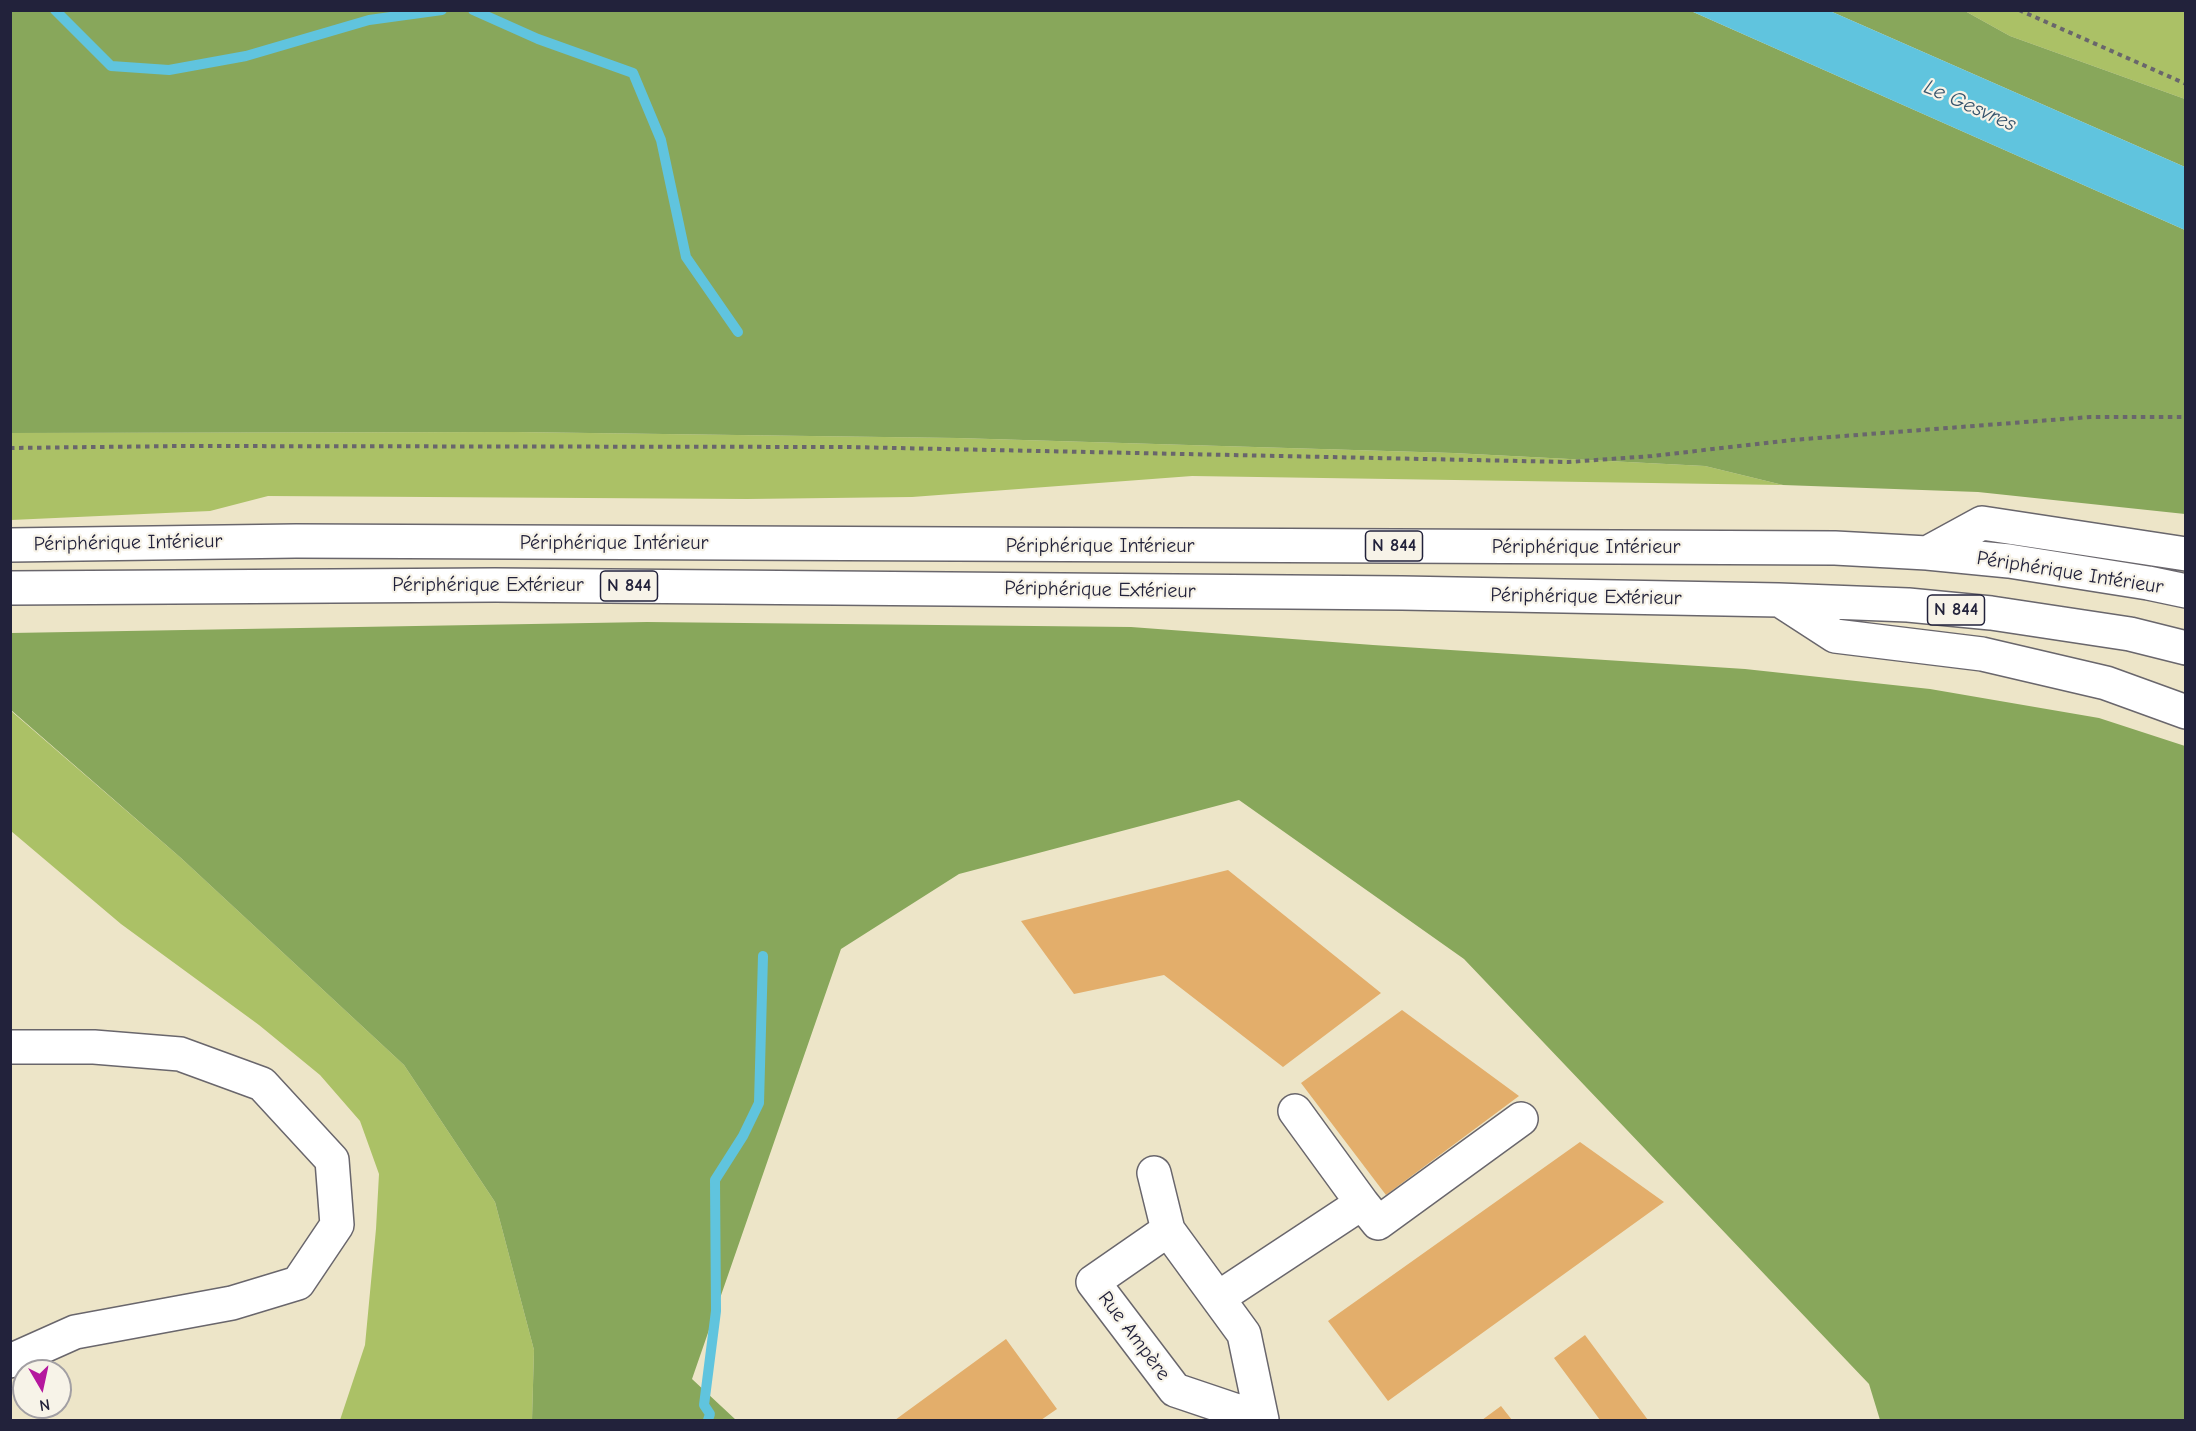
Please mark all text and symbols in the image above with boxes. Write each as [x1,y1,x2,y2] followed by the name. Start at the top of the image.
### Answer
[1920,75,2020,137] water label: Le Gesvres
[33,529,223,557] street label: Périphérique Intérieur
[520,531,708,555] street label: Périphérique Intérieur
[1366,531,1422,561] road number: N 844
[1006,534,1194,558] street label: Périphérique Intérieur
[1492,535,1680,559] street label: Périphérique Intérieur
[1975,546,2165,600] street label: Périphérique Intérieur
[600,571,658,601] road number: N 844
[392,573,584,597] street label: Périphérique Extérieur
[1004,576,1196,604] street label: Périphérique Extérieur
[1490,583,1682,611] street label: Périphérique Extérieur
[1928,595,1984,625] road number: N 844
[1093,1287,1175,1385] street label: Rue Ampère
[12,1359,72,1419] north arrow
[38,1395,51,1415] text: N

